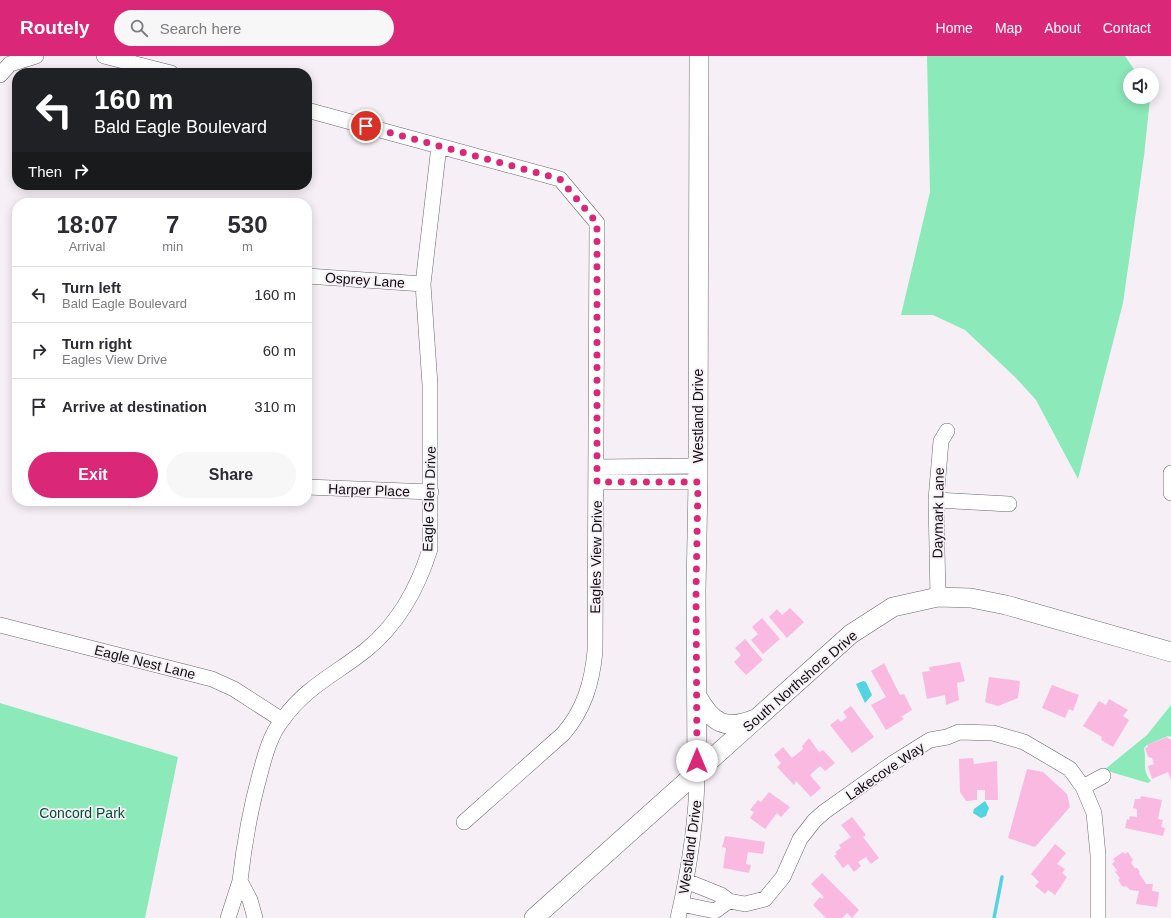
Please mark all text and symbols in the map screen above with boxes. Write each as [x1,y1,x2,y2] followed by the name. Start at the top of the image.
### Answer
[114,10,394,46] search box
[20,17,90,38] text: Routely
[128,17,150,39] icon: search
[160,20,241,37] text: Search here
[936,20,973,36] text: Home
[995,20,1022,36] text: Map
[1044,20,1081,36] text: About
[1103,20,1151,36] text: Contact
[1123,68,1159,104] map controls
[1123,68,1159,104] button: sound
[28,84,80,136] icon: left
[94,84,173,115] text: 160 m
[349,109,383,143] pin
[355,115,377,137] icon: arrive
[94,117,267,137] text: Bald Eagle Boulevard
[70,160,92,182] icon: right
[28,163,62,180] text: Then
[56,211,118,238] text: 18:07
[166,211,179,238] text: 7
[228,211,268,238] text: 530
[69,239,106,254] text: Arrival
[162,239,183,254] text: min
[242,239,253,254] text: m
[324,269,406,291] street label: Osprey Lane
[62,279,121,296] text: Turn left
[28,284,50,306] icon: left
[254,286,296,303] text: 160 m
[62,296,187,311] text: Bald Eagle Boulevard
[62,335,132,352] text: Turn right
[28,340,50,362] icon: right
[263,342,296,359] text: 60 m
[62,352,167,367] text: Eagles View Drive
[690,368,706,463] street label: Westland Drive
[28,396,50,418] icon: arrive
[62,398,207,415] text: Arrive at destination
[254,398,296,415] text: 310 m
[419,446,439,552] street label: Eagle Glen Drive
[28,452,158,498] button: Exit
[166,452,296,498] button: Share
[929,467,947,559] street label: Daymark Lane
[328,481,410,499] street label: Harper Place
[587,500,605,614] street label: Eagles View Drive
[740,627,861,735] street label: South Northshore Drive
[93,642,197,682] street label: Eagle Nest Lane
[843,739,927,803] street label: Lakecove Way
[676,740,718,782] position arrow
[675,799,705,895] street label: Westland Drive
[39,805,126,821] park label: Concord Park

